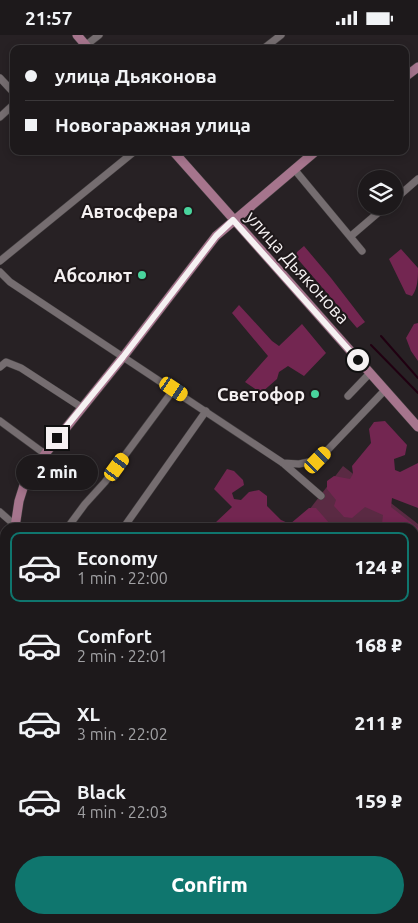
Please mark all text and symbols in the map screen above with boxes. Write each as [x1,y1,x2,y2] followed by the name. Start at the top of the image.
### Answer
[25,7,73,29] text: 21:57
[55,65,217,87] text: улица Дьяконова
[55,114,251,136] text: Новогаражная улица
[358,170,403,215] map controls
[358,170,403,215] button: layers
[81,201,178,221] place label: Автосфера
[182,205,194,217] marker: Автосфера
[242,207,354,327] street label: улица Дьяконова
[54,265,132,285] place label: Абсолют
[136,269,148,281] marker: Абсолют
[347,349,369,371] route start
[157,374,190,404] car
[217,384,305,404] place label: Светофор
[309,388,321,400] marker: Светофор
[46,427,68,449] route end
[302,444,333,476] car
[102,450,131,484] car
[16,455,98,491] callout: 2 min
[37,463,77,481] text: 2 min
[17,545,62,590] icon: car
[77,547,158,569] text: Economy
[355,556,402,578] text: 124 ₽
[77,569,168,587] text: 1 min · 22:00
[17,623,62,668] icon: car
[77,625,152,647] text: Comfort
[355,634,402,656] text: 168 ₽
[77,647,168,665] text: 2 min · 22:01
[17,701,62,746] icon: car
[77,703,100,725] text: XL
[355,712,402,734] text: 211 ₽
[77,725,168,743] text: 3 min · 22:02
[17,779,62,824] icon: car
[77,781,126,803] text: Black
[355,790,402,812] text: 159 ₽
[77,803,168,821] text: 4 min · 22:03
[15,856,404,914] button: Confirm

